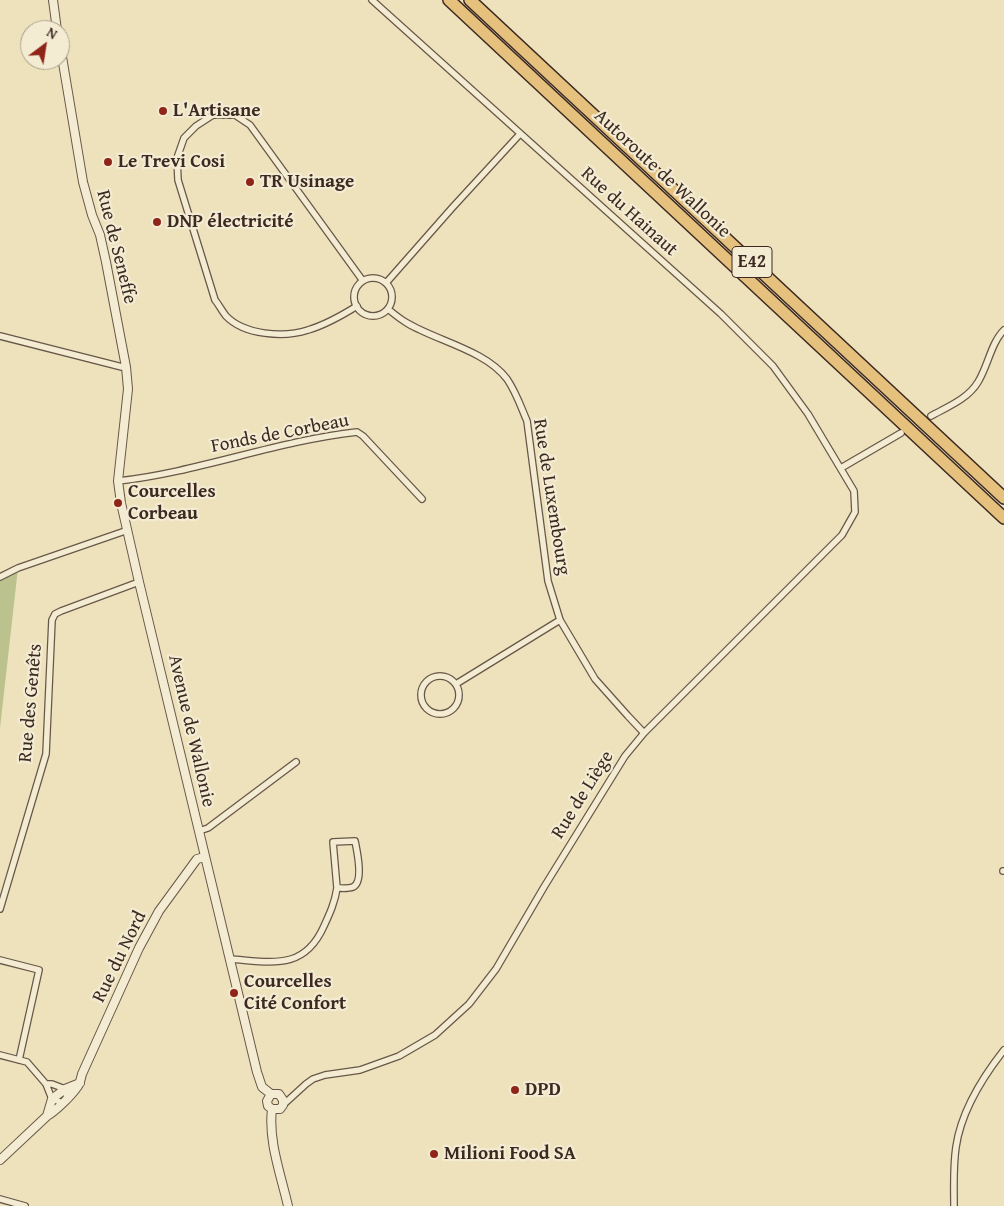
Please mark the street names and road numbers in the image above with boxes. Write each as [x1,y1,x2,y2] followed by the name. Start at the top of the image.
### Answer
[589,105,735,243] street label: Autoroute de Wallonie
[576,163,682,261] street label: Rue du Hainaut
[91,188,141,306] street label: Rue de Seneffe
[732,246,772,278] road number: E42
[209,409,351,459] street label: Fonds de Corbeau
[527,417,575,577] street label: Rue de Luxembourg
[14,643,48,763] street label: Rue des Genêts
[162,653,220,809] street label: Avenue de Wallonie
[547,747,619,843] street label: Rue de Liège
[88,908,152,1006] street label: Rue du Nord

